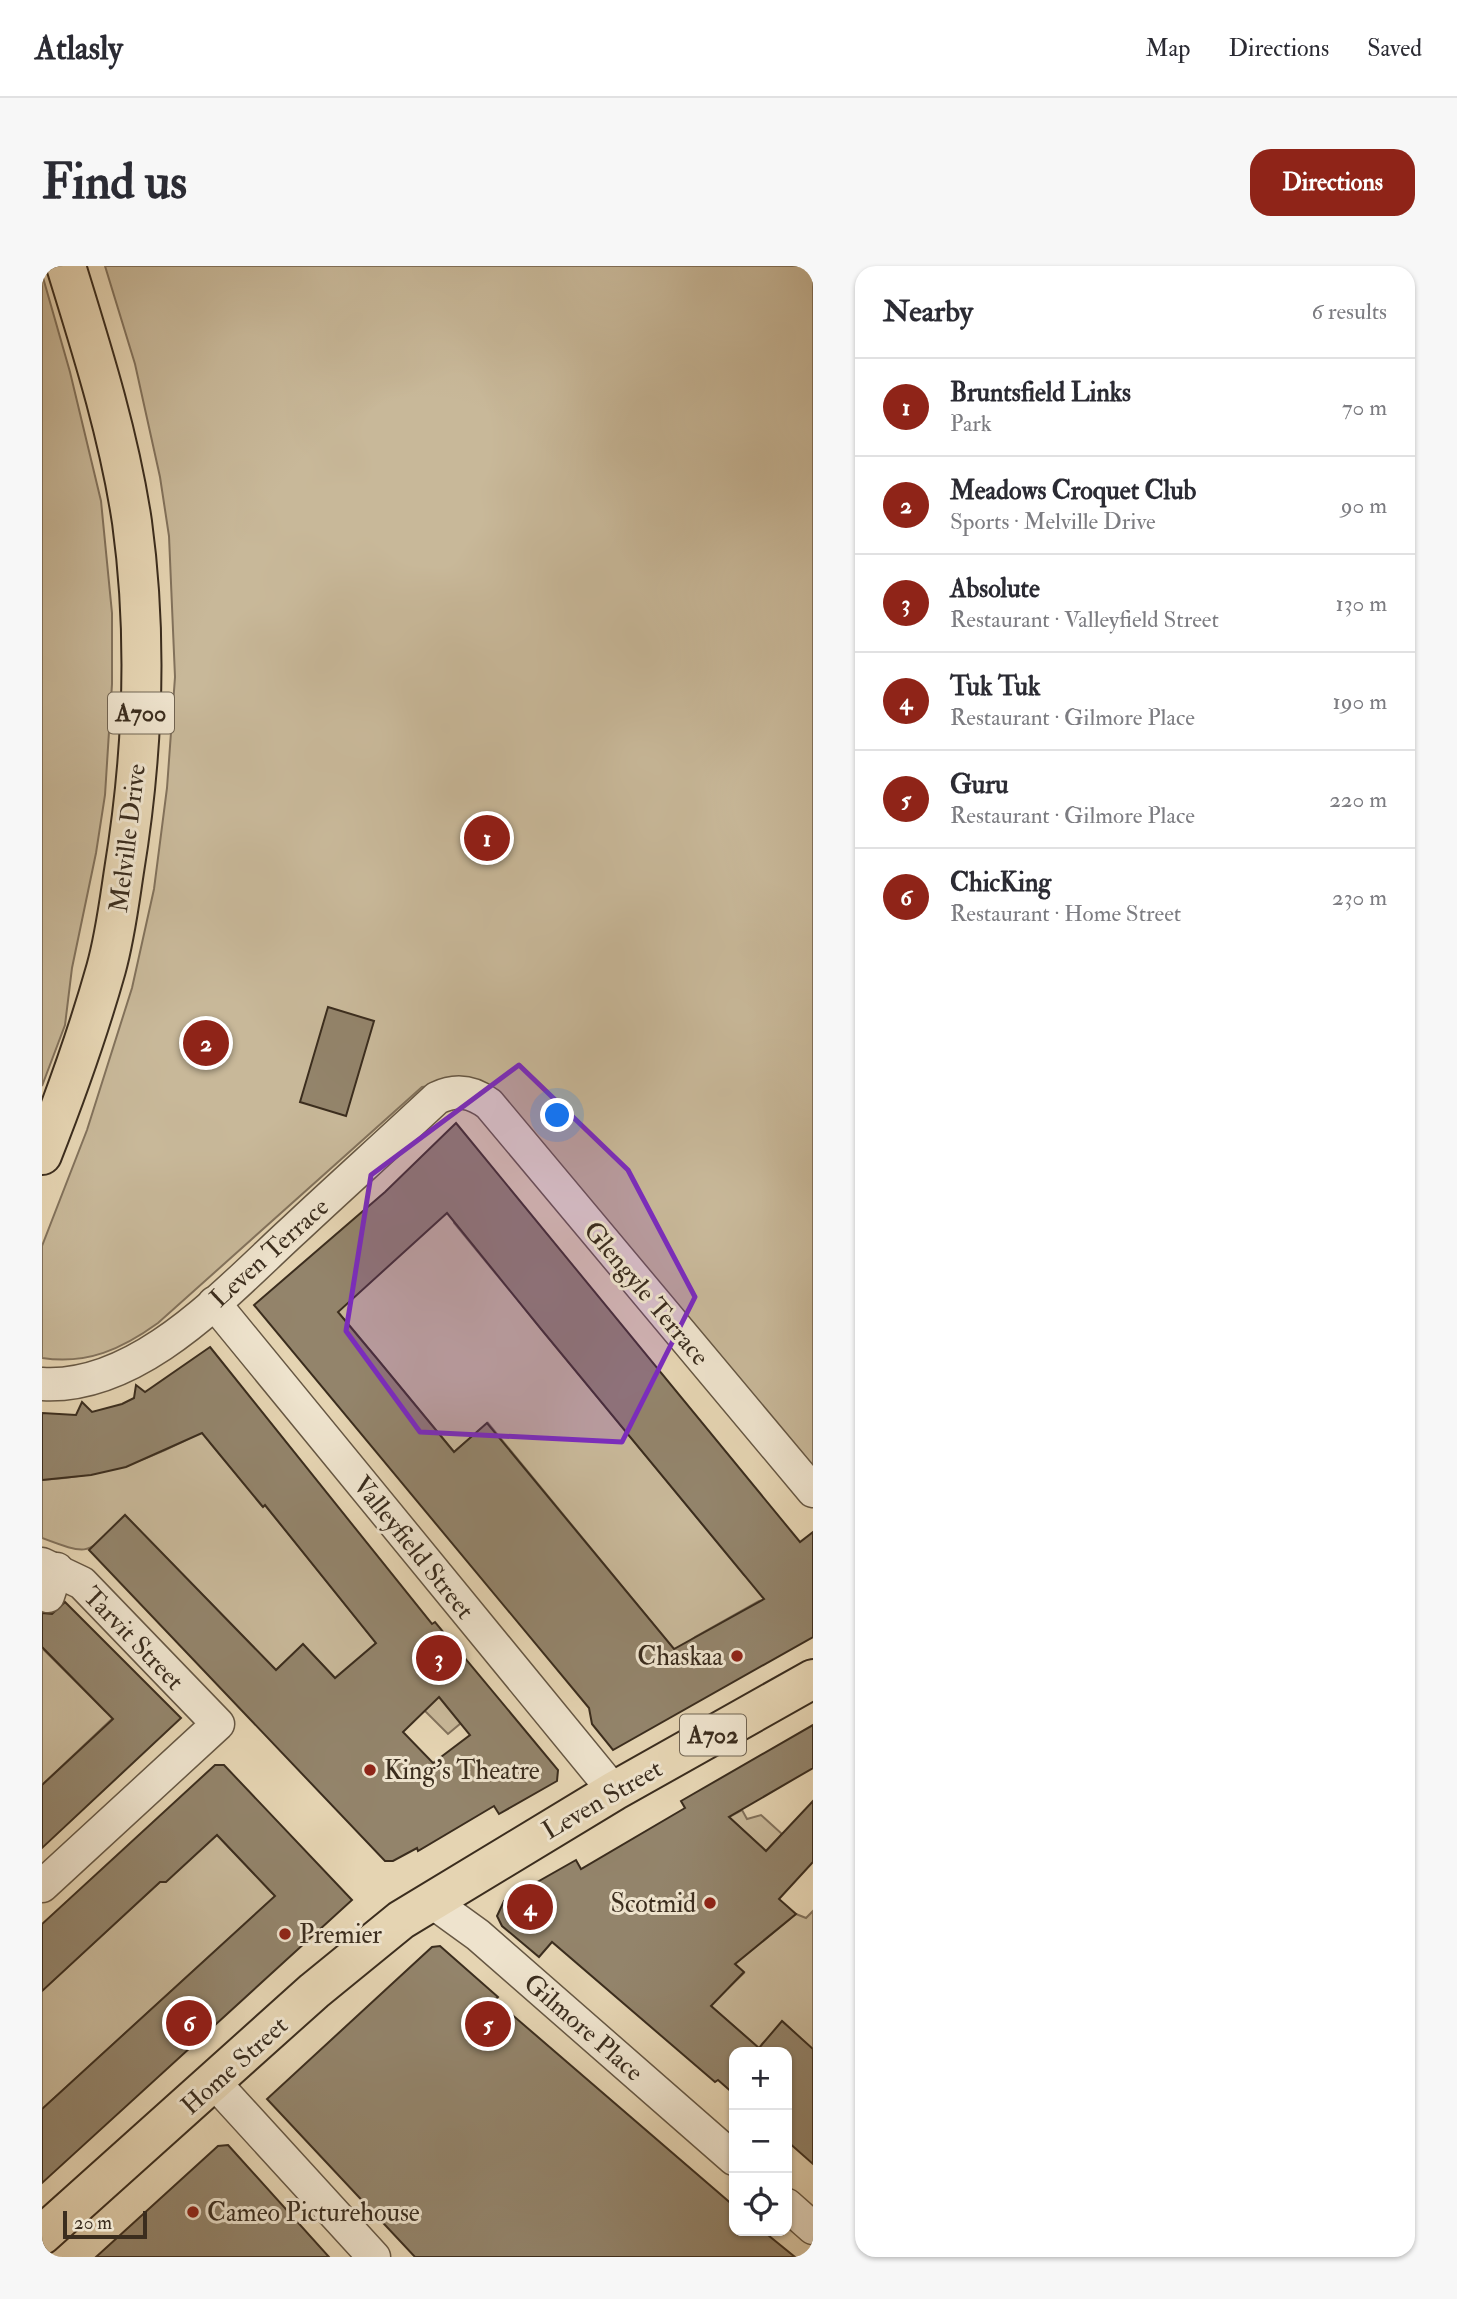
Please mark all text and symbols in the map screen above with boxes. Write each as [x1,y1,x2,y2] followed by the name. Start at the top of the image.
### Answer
[35,28,123,69] text: Atlasly
[1145,33,1190,64] text: Map
[1228,33,1329,64] text: Directions
[1367,33,1422,64] text: Saved
[1250,149,1415,216] button: Directions
[42,152,187,213] text: Find us
[883,293,973,330] text: Nearby
[1312,297,1387,326] text: 6 results
[950,377,1131,409] text: Bruntsfield Links
[902,393,910,422] text: 1
[1342,393,1387,422] text: 70 m
[950,409,992,438] text: Park
[950,475,1196,507] text: Meadows Croquet Club
[900,491,912,520] text: 2
[1341,491,1387,520] text: 90 m
[950,507,1156,536] text: Sports · Melville Drive
[950,573,1040,605] text: Absolute
[902,589,910,618] text: 3
[1335,589,1387,618] text: 130 m
[950,605,1219,634] text: Restaurant · Valleyfield Street
[950,671,1041,703] text: Tuk Tuk
[900,687,912,716] text: 4
[1333,687,1387,716] text: 190 m
[108,692,174,733] road number: A700
[950,703,1195,732] text: Restaurant · Gilmore Place
[103,762,153,914] street label: Melville Drive
[950,769,1008,801] text: Guru
[901,785,911,814] text: 5
[1329,785,1387,814] text: 220 m
[950,801,1195,830] text: Restaurant · Gilmore Place
[464,812,510,864] pin: 1
[950,867,1051,899] text: ChicKing
[900,883,912,912] text: 6
[1332,883,1387,912] text: 230 m
[950,899,1181,928] text: Restaurant · Home Street
[183,1017,229,1069] pin: 2
[540,1098,574,1132] your location
[204,1191,336,1314] street label: Leven Terrace
[577,1215,716,1372] street label: Glengyle Terrace
[346,1470,481,1626] street label: Valleyfield Street
[76,1580,190,1697] street label: Tarvit Street
[416,1632,462,1684] pin: 3
[637,1641,723,1673] place label: Chaskaa
[729,1648,745,1664] marker: Chaskaa
[680,1714,746,1756] road number: A702
[537,1753,668,1847] street label: Leven Street
[384,1755,540,1787] place label: King's Theatre
[362,1762,378,1778] marker: King's Theatre
[507,1881,553,1933] pin: 4
[610,1888,696,1920] place label: Scotmid
[702,1895,718,1911] marker: Scotmid
[299,1919,382,1951] place label: Premier
[277,1926,293,1942] marker: Premier
[517,1967,650,2088] street label: Gilmore Place
[166,1997,212,2049] pin: 6
[465,1998,511,2050] pin: 5
[175,2009,295,2122] street label: Home Street
[729,2047,792,2236] map controls
[729,2047,792,2110] button: +
[729,2110,792,2173] button: −
[729,2173,792,2236] button: locate
[207,2197,420,2229] place label: Cameo Picturehouse
[185,2204,201,2220] marker: Cameo Picturehouse
[63,2208,147,2240] scale bar
[74,2211,112,2235] text: 20 m

